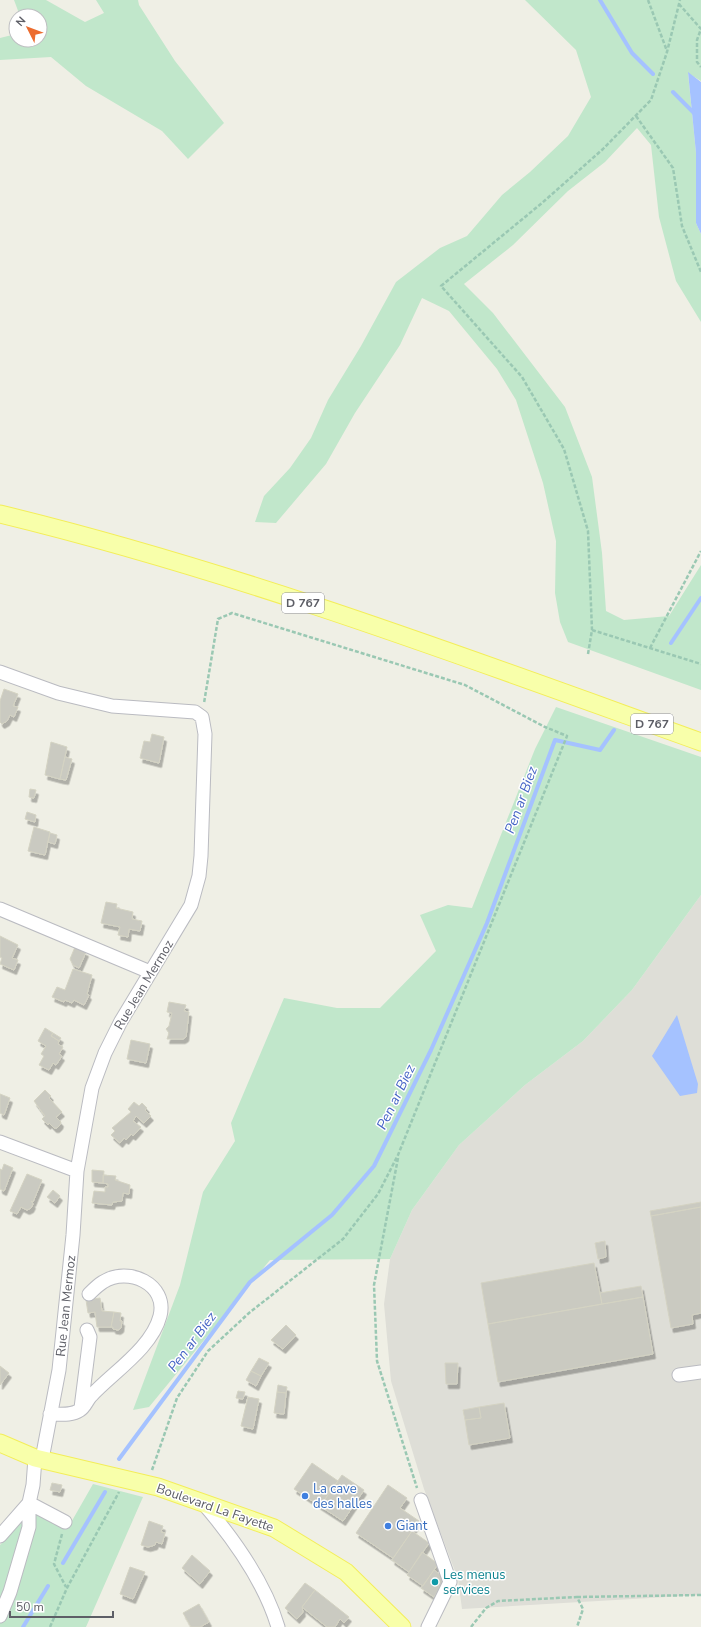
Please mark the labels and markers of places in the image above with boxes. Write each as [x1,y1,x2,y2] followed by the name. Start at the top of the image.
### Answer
[313,1480,372,1513] place label: La cave des halles
[300,1491,310,1501] marker: La cave des halles
[396,1517,428,1535] place label: Giant
[383,1521,393,1531] marker: Giant
[443,1566,505,1599] place label: Les menus services
[430,1577,440,1587] marker: Les menus services

